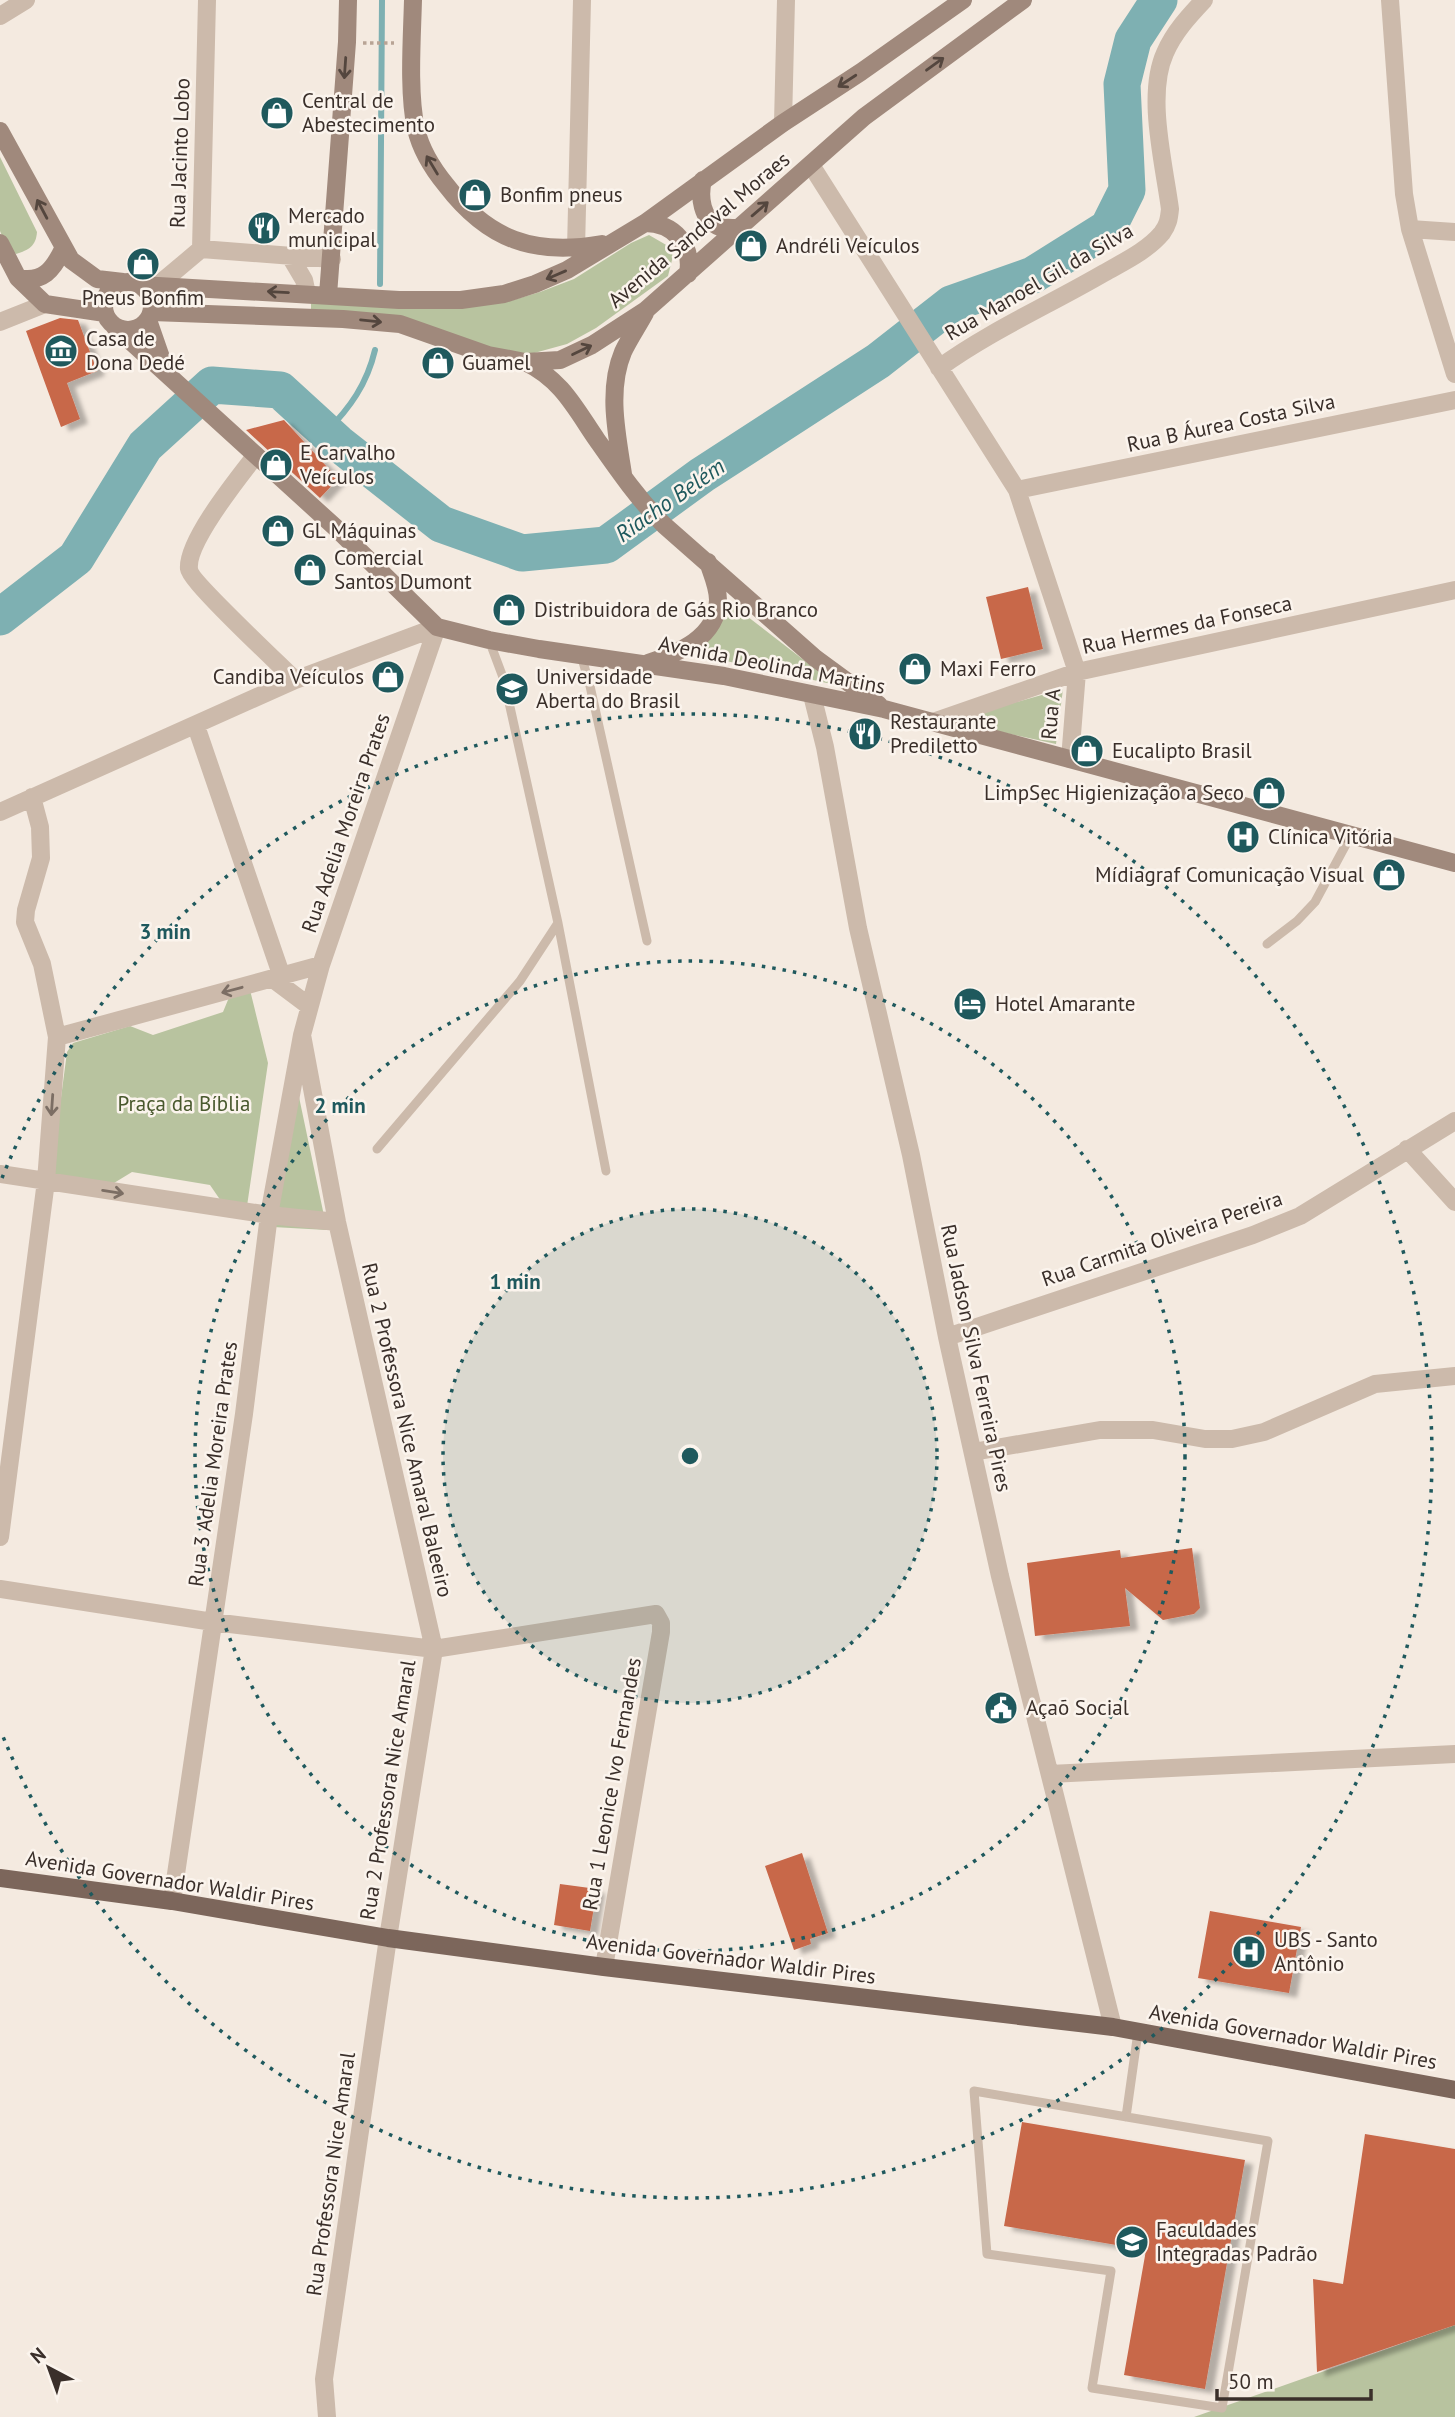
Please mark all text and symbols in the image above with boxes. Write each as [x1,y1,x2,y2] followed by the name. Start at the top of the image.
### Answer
[339,56,352,79] one-way arrow
[926,57,944,72] one-way arrow
[838,75,858,89] one-way arrow
[163,78,196,228] street label: Rua Jacinto Lobo
[302,87,435,138] place label: Central de Abestecimento
[258,94,296,132] shop icon: Central de Abestecimento
[602,146,795,314] street label: Avenida Sandoval Moraes
[424,155,438,175] one-way arrow
[456,176,494,214] shop icon: Bonfim pneus
[500,181,623,208] place label: Bonfim pneus
[35,200,49,220] one-way arrow
[751,201,769,217] one-way arrow
[288,202,377,253] place label: Mercado municipal
[245,209,283,247] restaurant icon: Mercado municipal
[940,217,1138,346] street label: Rua Manoel Gil da Silva
[732,227,770,265] shop icon: Andréli Veículos
[776,232,920,259] place label: Andréli Veículos
[124,245,162,283] shop icon: Pneus Bonfim
[546,269,568,282] one-way arrow
[82,284,204,311] place label: Pneus Bonfim
[268,285,290,298] one-way arrow
[360,315,382,328] one-way arrow
[86,325,185,376] place label: Casa de Dona Dedé
[42,332,80,370] museum icon: Casa de Dona Dedé
[571,343,592,356] one-way arrow
[419,344,457,382] shop icon: Guamel
[462,349,530,376] place label: Guamel
[1124,387,1337,458] street label: Rua B Áurea Costa Silva
[299,439,395,490] place label: E Carvalho Veículos
[257,446,295,484] shop icon: E Carvalho Veículos
[609,451,730,548] water label: Riacho Belém
[259,512,297,550] shop icon: GL Máquinas
[302,517,416,544] place label: GL Máquinas
[334,544,472,595] place label: Comercial Santos Dumont
[291,551,329,589] shop icon: Comercial Santos Dumont
[1080,589,1294,660] street label: Rua Hermes da Fonseca
[490,591,528,629] shop icon: Distribuidora de Gás Rio Branco
[534,596,818,623] place label: Distribuidora de Gás Rio Branco
[656,629,888,700] street label: Avenida Deolinda Martins
[896,650,934,688] shop icon: Maxi Ferro
[940,655,1036,682] place label: Maxi Ferro
[369,658,407,696] shop icon: Candiba Veículos
[213,663,364,690] place label: Candiba Veículos
[536,663,680,714] place label: Universidade Aberta do Brasil
[493,670,531,708] school or university icon: Universidade Aberta do Brasil
[1035,687,1066,741] street label: Rua A
[890,708,996,759] place label: Restaurante Prediletto
[295,710,396,936] street label: Rua Adelia Moreira Prates
[846,715,884,753] restaurant icon: Restaurante Prediletto
[1068,732,1106,770] shop icon: Eucalipto Brasil
[1112,737,1252,764] place label: Eucalipto Brasil
[1250,774,1288,812] shop icon: LimpSec Higienização a Seco
[984,779,1244,806] place label: LimpSec Higienização a Seco
[1224,818,1262,856] hospital icon: Clínica Vitória
[1268,823,1393,850] place label: Clínica Vitória
[1370,856,1408,894] shop icon: Mídiagraf Comunicação Visual
[1095,861,1364,888] place label: Mídiagraf Comunicação Visual
[139,918,191,945] text: 3 min
[221,985,243,998] one-way arrow
[951,985,989,1023] hotel icon: Hotel Amarante
[995,990,1135,1017] place label: Hotel Amarante
[118,1090,250,1117] park label: Praça da Bíblia
[314,1092,366,1119] text: 2 min
[45,1094,58,1116] one-way arrow
[1038,1185,1286,1292] street label: Rua Carmita Oliveira Pereira
[102,1186,124,1199] one-way arrow
[935,1222,1018,1494] street label: Rua Jadson Silva Ferreira Pires
[356,1260,459,1600] street label: Rua 2 Professora Nice Amaral Baleeiro
[489,1268,541,1295] text: 1 min
[182,1340,243,1588] street label: Rua 3 Adelia Moreira Prates
[678,1444,702,1468] centre of rings
[576,1655,647,1912] street label: Rua 1 Leonice Ivo Fernandes
[354,1658,421,1922] street label: Rua 2 Professora Nice Amaral
[982,1689,1020,1727] public building icon: Açaõ Social
[1026,1694,1129,1721] place label: Açaõ Social
[24,1844,316,1917] street label: Avenida Governador Waldir Pires
[1274,1926,1378,1977] place label: UBS - Santo Antônio
[585,1927,877,1990] street label: Avenida Governador Waldir Pires
[1230,1933,1268,1971] hospital icon: UBS - Santo Antônio
[1147,1998,1439,2075] street label: Avenida Governador Waldir Pires
[300,2050,361,2298] street label: Rua Professora Nice Amaral
[1156,2216,1317,2267] place label: Faculdades Integradas Padrão
[1113,2223,1151,2261] school or university icon: Faculdades Integradas Padrão
[14,2333,84,2403] north arrow
[25,2342,50,2368] text: N
[1217,2358,1371,2402] scale bar
[1228,2368,1274,2395] text: 50 m

